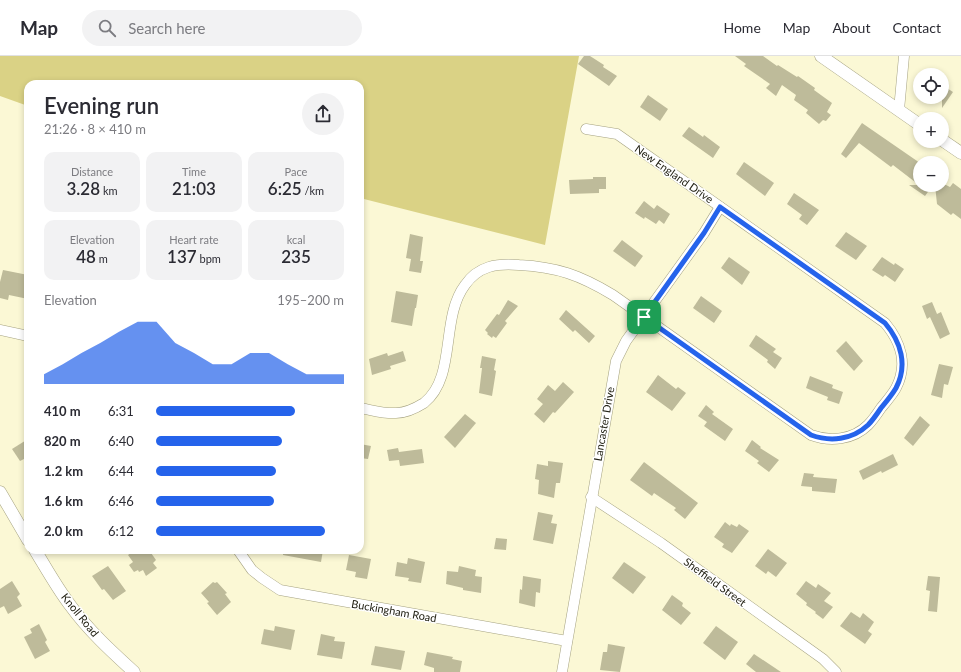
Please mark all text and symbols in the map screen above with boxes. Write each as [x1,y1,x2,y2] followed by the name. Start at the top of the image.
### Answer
[82,10,362,46] search box
[20,16,58,39] text: Map
[96,17,118,39] icon: search
[128,19,206,37] text: Search here
[723,19,761,36] text: Home
[783,19,810,36] text: Map
[832,19,870,36] text: About
[892,19,941,36] text: Contact
[913,68,949,192] map controls
[913,68,949,104] button: locate
[44,92,159,119] text: Evening run
[302,93,344,135] button: share
[913,112,949,148] button: +
[44,121,146,137] text: 21:26 · 8 × 410 m
[633,142,716,206] street label: New England Drive
[913,156,949,192] button: −
[71,165,113,178] text: Distance
[182,165,206,178] text: Time
[285,165,307,178] text: Pace
[66,178,100,199] text: 3.28
[172,178,216,199] text: 21:03
[268,178,302,199] text: 6:25
[100,184,118,197] text: km
[302,184,324,197] text: /km
[70,233,114,246] text: Elevation
[169,233,219,246] text: Heart rate
[287,233,305,246] text: kcal
[76,246,96,267] text: 48
[167,246,197,267] text: 137
[281,246,311,267] text: 235
[96,252,108,265] text: m
[197,252,221,265] text: bpm
[44,292,97,308] text: Elevation
[277,292,344,308] text: 195–200 m
[627,300,661,334] pin
[633,306,655,328] icon: arrive
[591,386,616,462] street label: Lancaster Drive
[44,403,81,419] text: 410 m
[108,403,134,419] text: 6:31
[44,433,81,449] text: 820 m
[108,433,134,449] text: 6:40
[44,463,83,479] text: 1.2 km
[108,463,134,479] text: 6:44
[44,493,83,509] text: 1.6 km
[108,493,134,509] text: 6:46
[44,523,83,539] text: 2.0 km
[108,523,134,539] text: 6:12
[682,555,749,609] street label: Sheffield Street
[59,590,102,639] street label: Knoll Road
[350,597,438,624] street label: Buckingham Road

